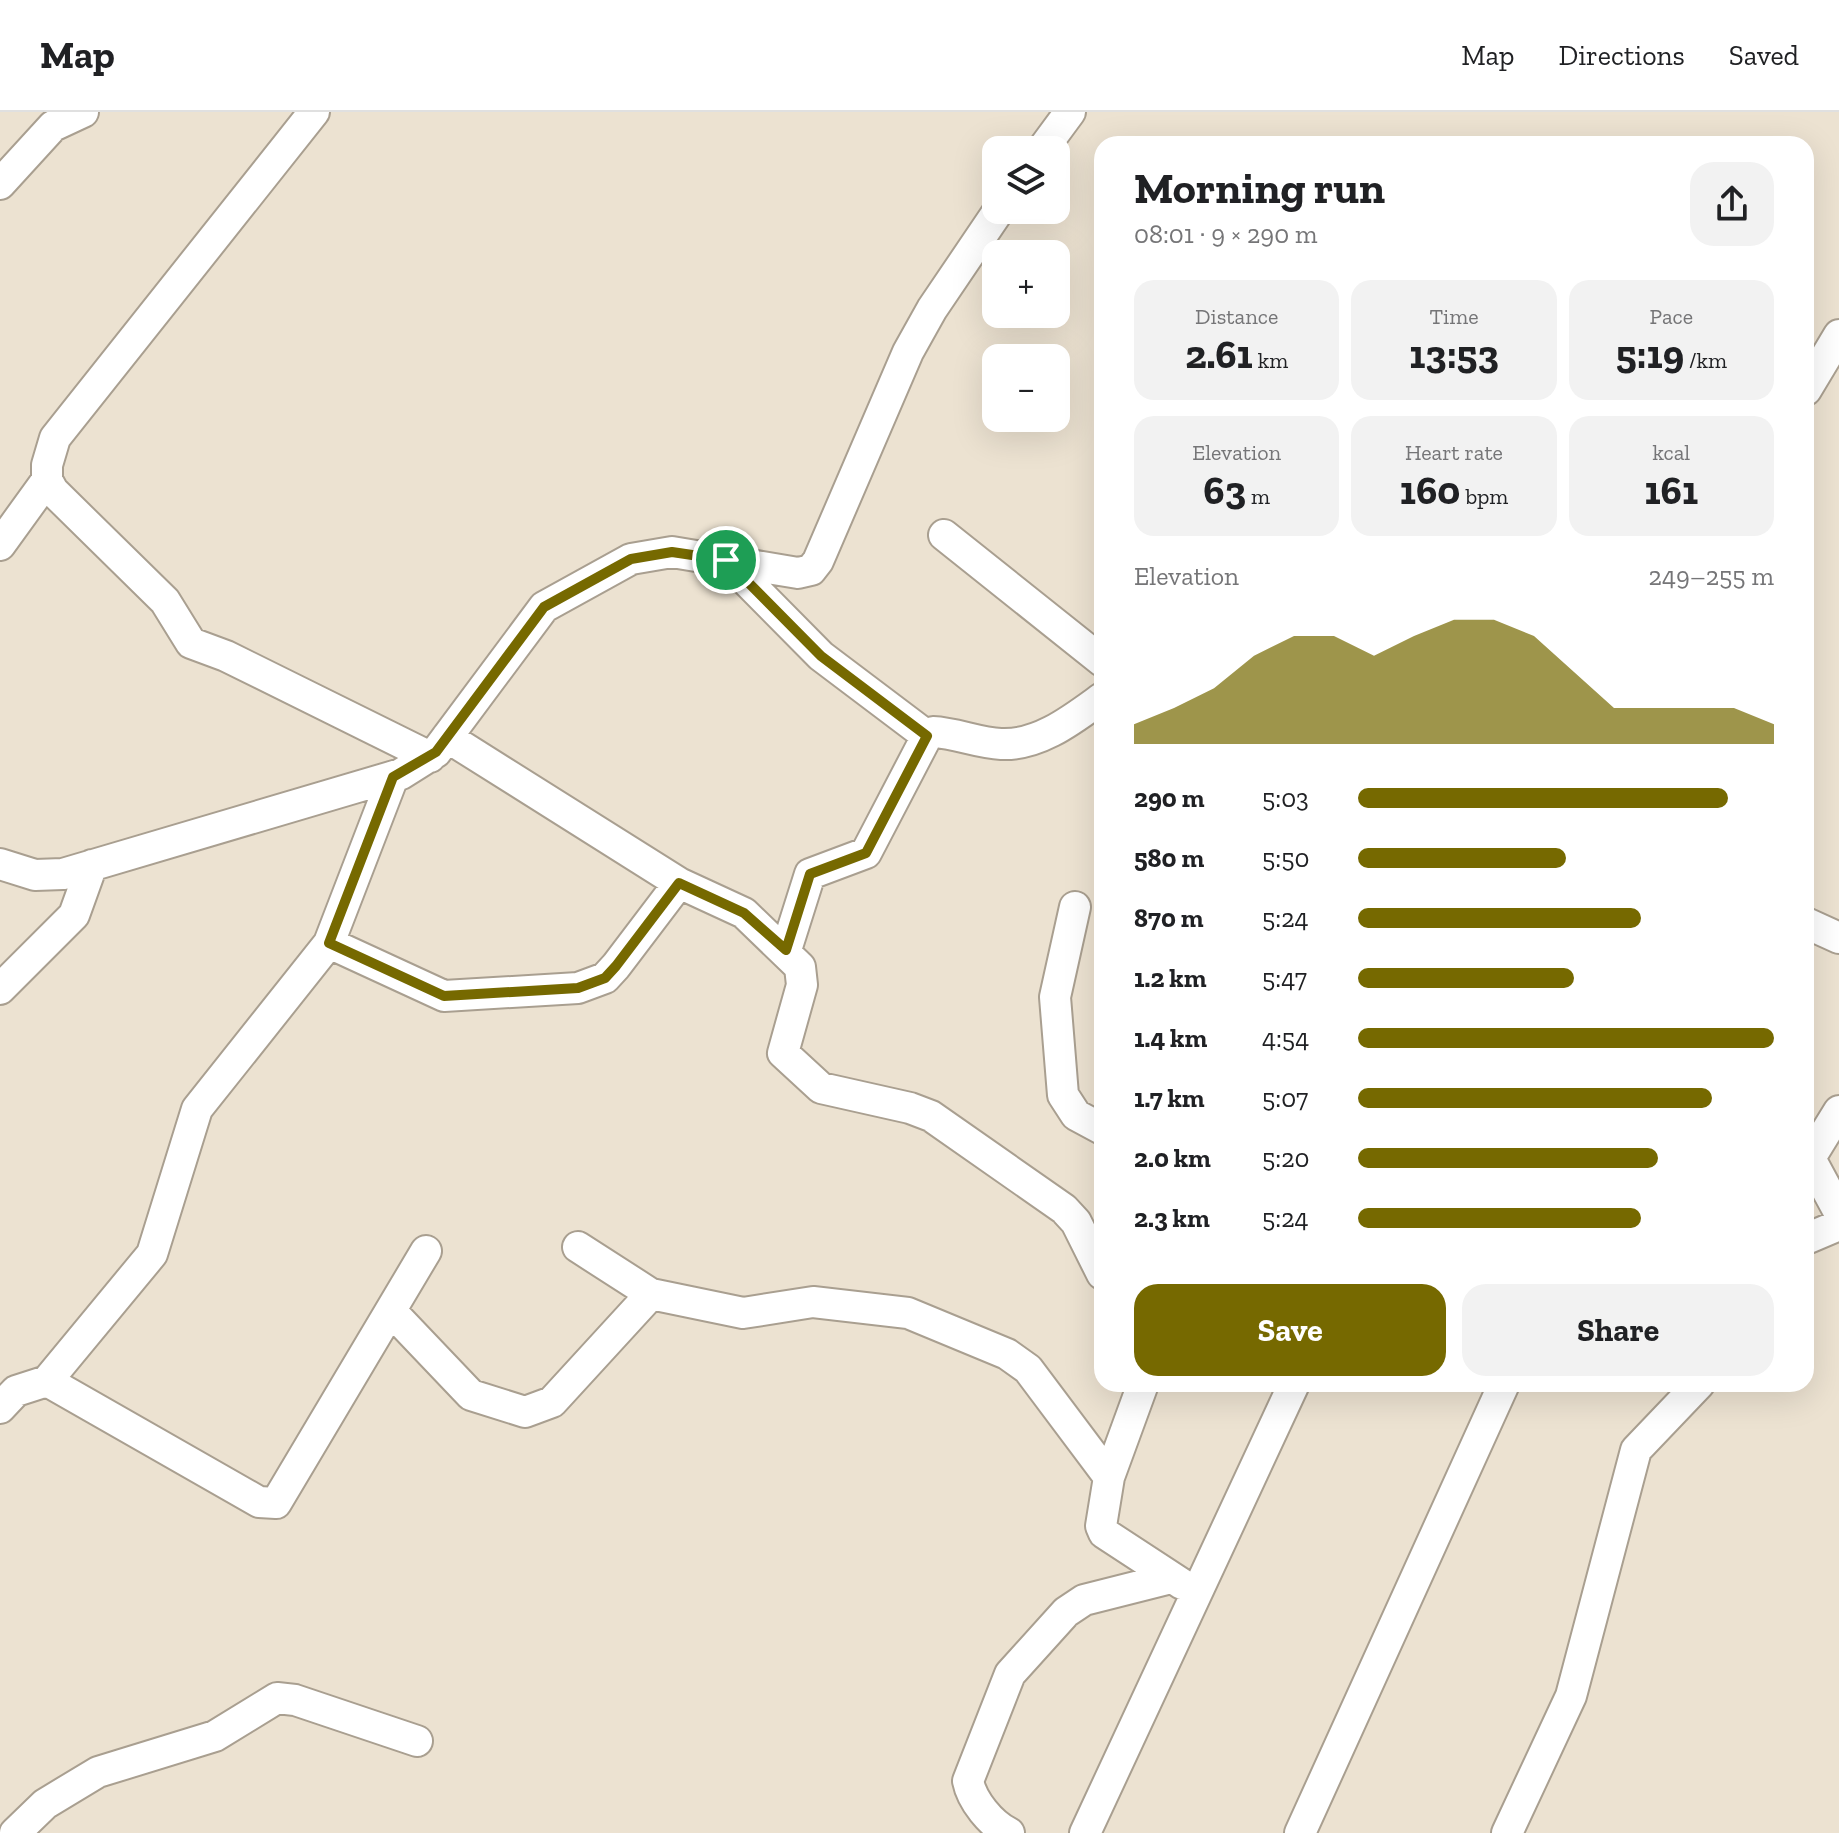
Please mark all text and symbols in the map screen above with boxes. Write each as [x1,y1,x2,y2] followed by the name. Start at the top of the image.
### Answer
[40,32,115,78] text: Map
[1461,39,1514,72] text: Map
[1558,39,1685,72] text: Directions
[1729,39,1799,72] text: Saved
[982,136,1070,432] map controls
[982,136,1070,224] button: layers
[1134,161,1385,214] text: Morning run
[1690,162,1774,246] button: share
[1134,218,1317,250] text: 08:01 · 9 × 290 m
[982,240,1070,328] button: +
[1195,303,1278,330] text: Distance
[1429,303,1479,330] text: Time
[1650,303,1693,330] text: Pace
[1185,330,1253,378] text: 2.61
[1409,330,1499,378] text: 13:53
[1616,330,1684,378] text: 5:19
[982,344,1070,432] button: −
[1253,347,1288,374] text: km
[1684,347,1727,374] text: /km
[1192,439,1281,466] text: Elevation
[1405,439,1503,466] text: Heart rate
[1652,439,1690,466] text: kcal
[1203,466,1246,514] text: 63
[1400,466,1460,514] text: 160
[1644,466,1698,514] text: 161
[1246,483,1270,510] text: m
[1460,483,1508,510] text: bpm
[692,526,760,594] pin
[704,538,748,582] icon: arrive
[1134,560,1239,592] text: Elevation
[1649,560,1774,592] text: 249–255 m
[1134,782,1205,814] text: 290 m
[1262,782,1309,814] text: 5:03
[1134,842,1204,874] text: 580 m
[1262,842,1309,874] text: 5:50
[1134,902,1204,934] text: 870 m
[1262,902,1309,934] text: 5:24
[1134,962,1206,994] text: 1.2 km
[1262,962,1307,994] text: 5:47
[1134,1022,1207,1054] text: 1.4 km
[1262,1022,1309,1054] text: 4:54
[1134,1082,1205,1114] text: 1.7 km
[1262,1082,1308,1114] text: 5:07
[1134,1142,1211,1174] text: 2.0 km
[1262,1142,1310,1174] text: 5:20
[1134,1202,1210,1234] text: 2.3 km
[1262,1202,1309,1234] text: 5:24
[1134,1284,1446,1376] button: Save
[1462,1284,1774,1376] button: Share

